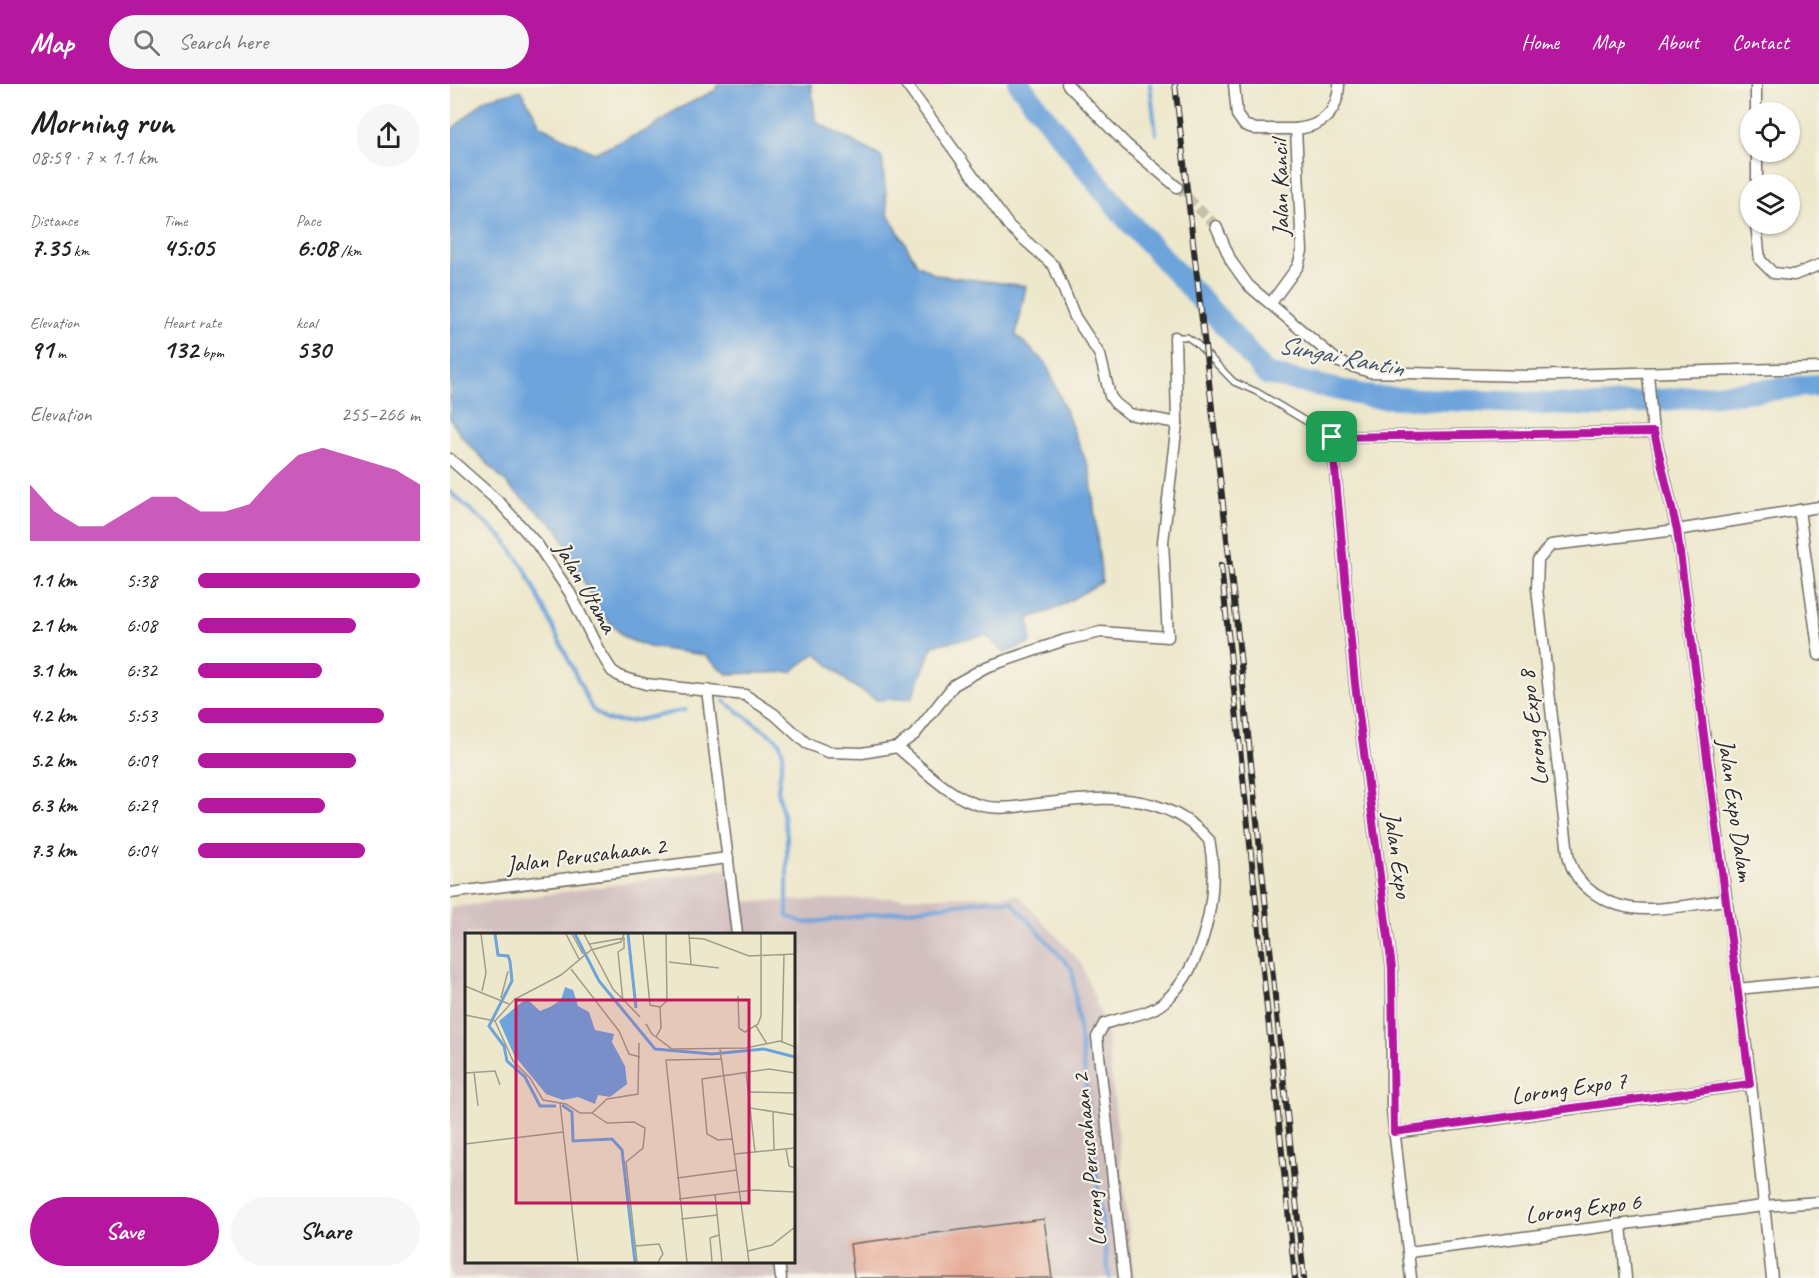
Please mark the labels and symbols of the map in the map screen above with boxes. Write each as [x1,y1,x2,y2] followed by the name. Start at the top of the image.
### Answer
[1264,135,1296,238] street label: Jalan Kancil
[1276,328,1408,385] water label: Sungai Rantin
[1306,411,1357,462] pin
[547,535,625,640] street label: Jalan Utama
[1511,666,1555,788] street label: Lorong Expo 8
[1711,736,1761,884] street label: Jalan Expo Dalam
[1377,809,1419,901] street label: Jalan Expo
[504,830,670,880] street label: Jalan Perusahaan 2
[465,933,795,1263] inset map
[1509,1065,1630,1111] street label: Lorong Expo 7
[1065,1070,1113,1248] street label: Lorong Perusahaan 2
[1523,1186,1644,1230] street label: Lorong Expo 6

